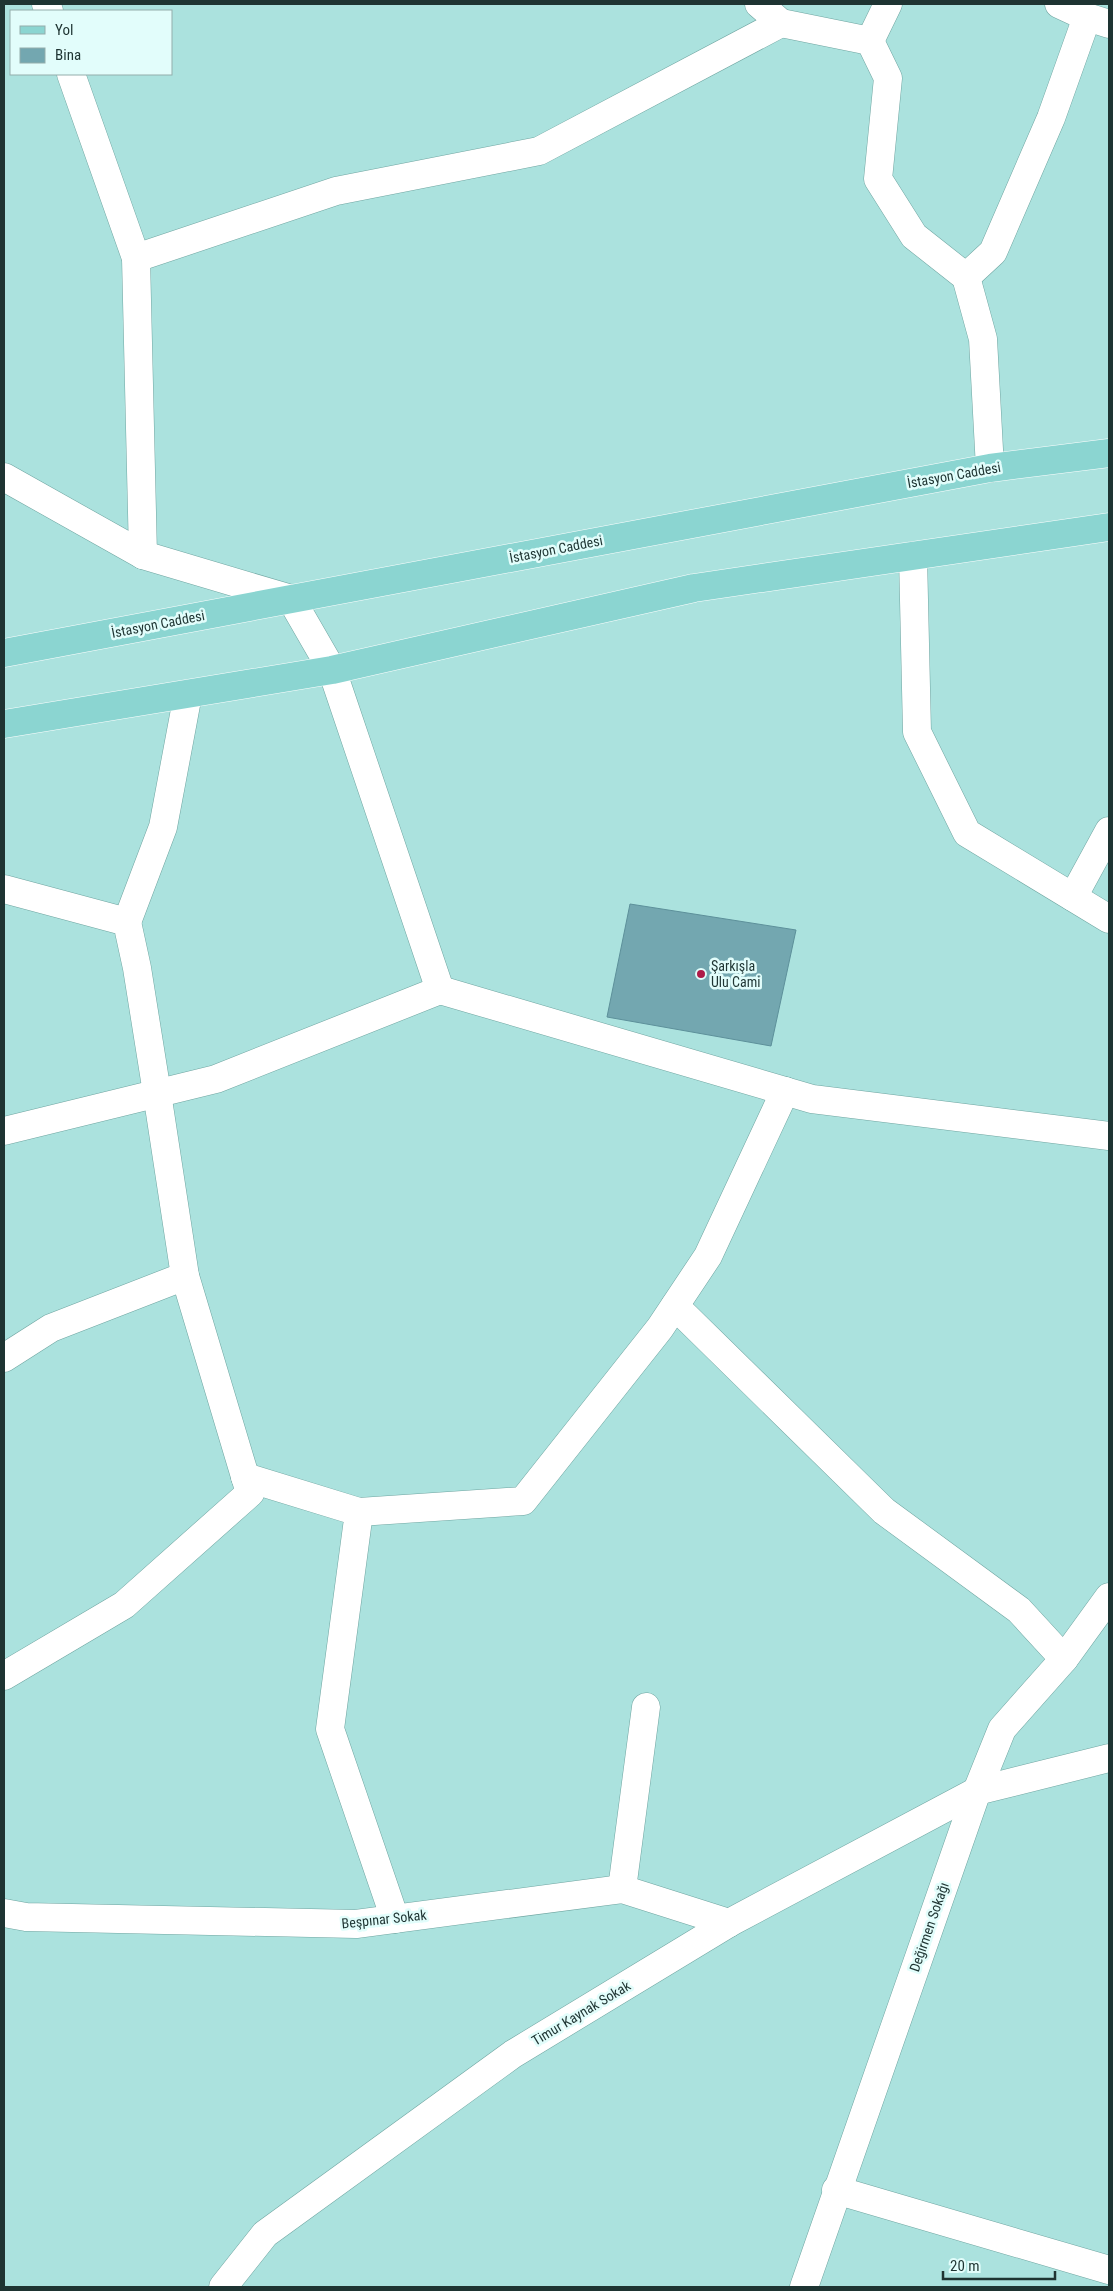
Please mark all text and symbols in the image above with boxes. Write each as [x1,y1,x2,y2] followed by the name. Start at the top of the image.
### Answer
[10,10,172,75] legend
[55,21,73,39] text: Yol
[55,46,81,64] text: Bina
[906,459,1002,491] street label: İstasyon Caddesi
[508,532,604,566] street label: İstasyon Caddesi
[110,607,206,641] street label: İstasyon Caddesi
[711,958,760,990] place label: Şarkışla Ulu Cami
[695,968,707,980] marker: Şarkışla Ulu Cami
[906,1880,952,1974] street label: Değirmen Sokağı
[341,1907,428,1931] street label: Beşpınar Sokak
[529,1977,634,2049] street label: Timur Kaynak Sokak
[943,2248,1056,2280] scale bar
[950,2257,980,2275] text: 20 m

